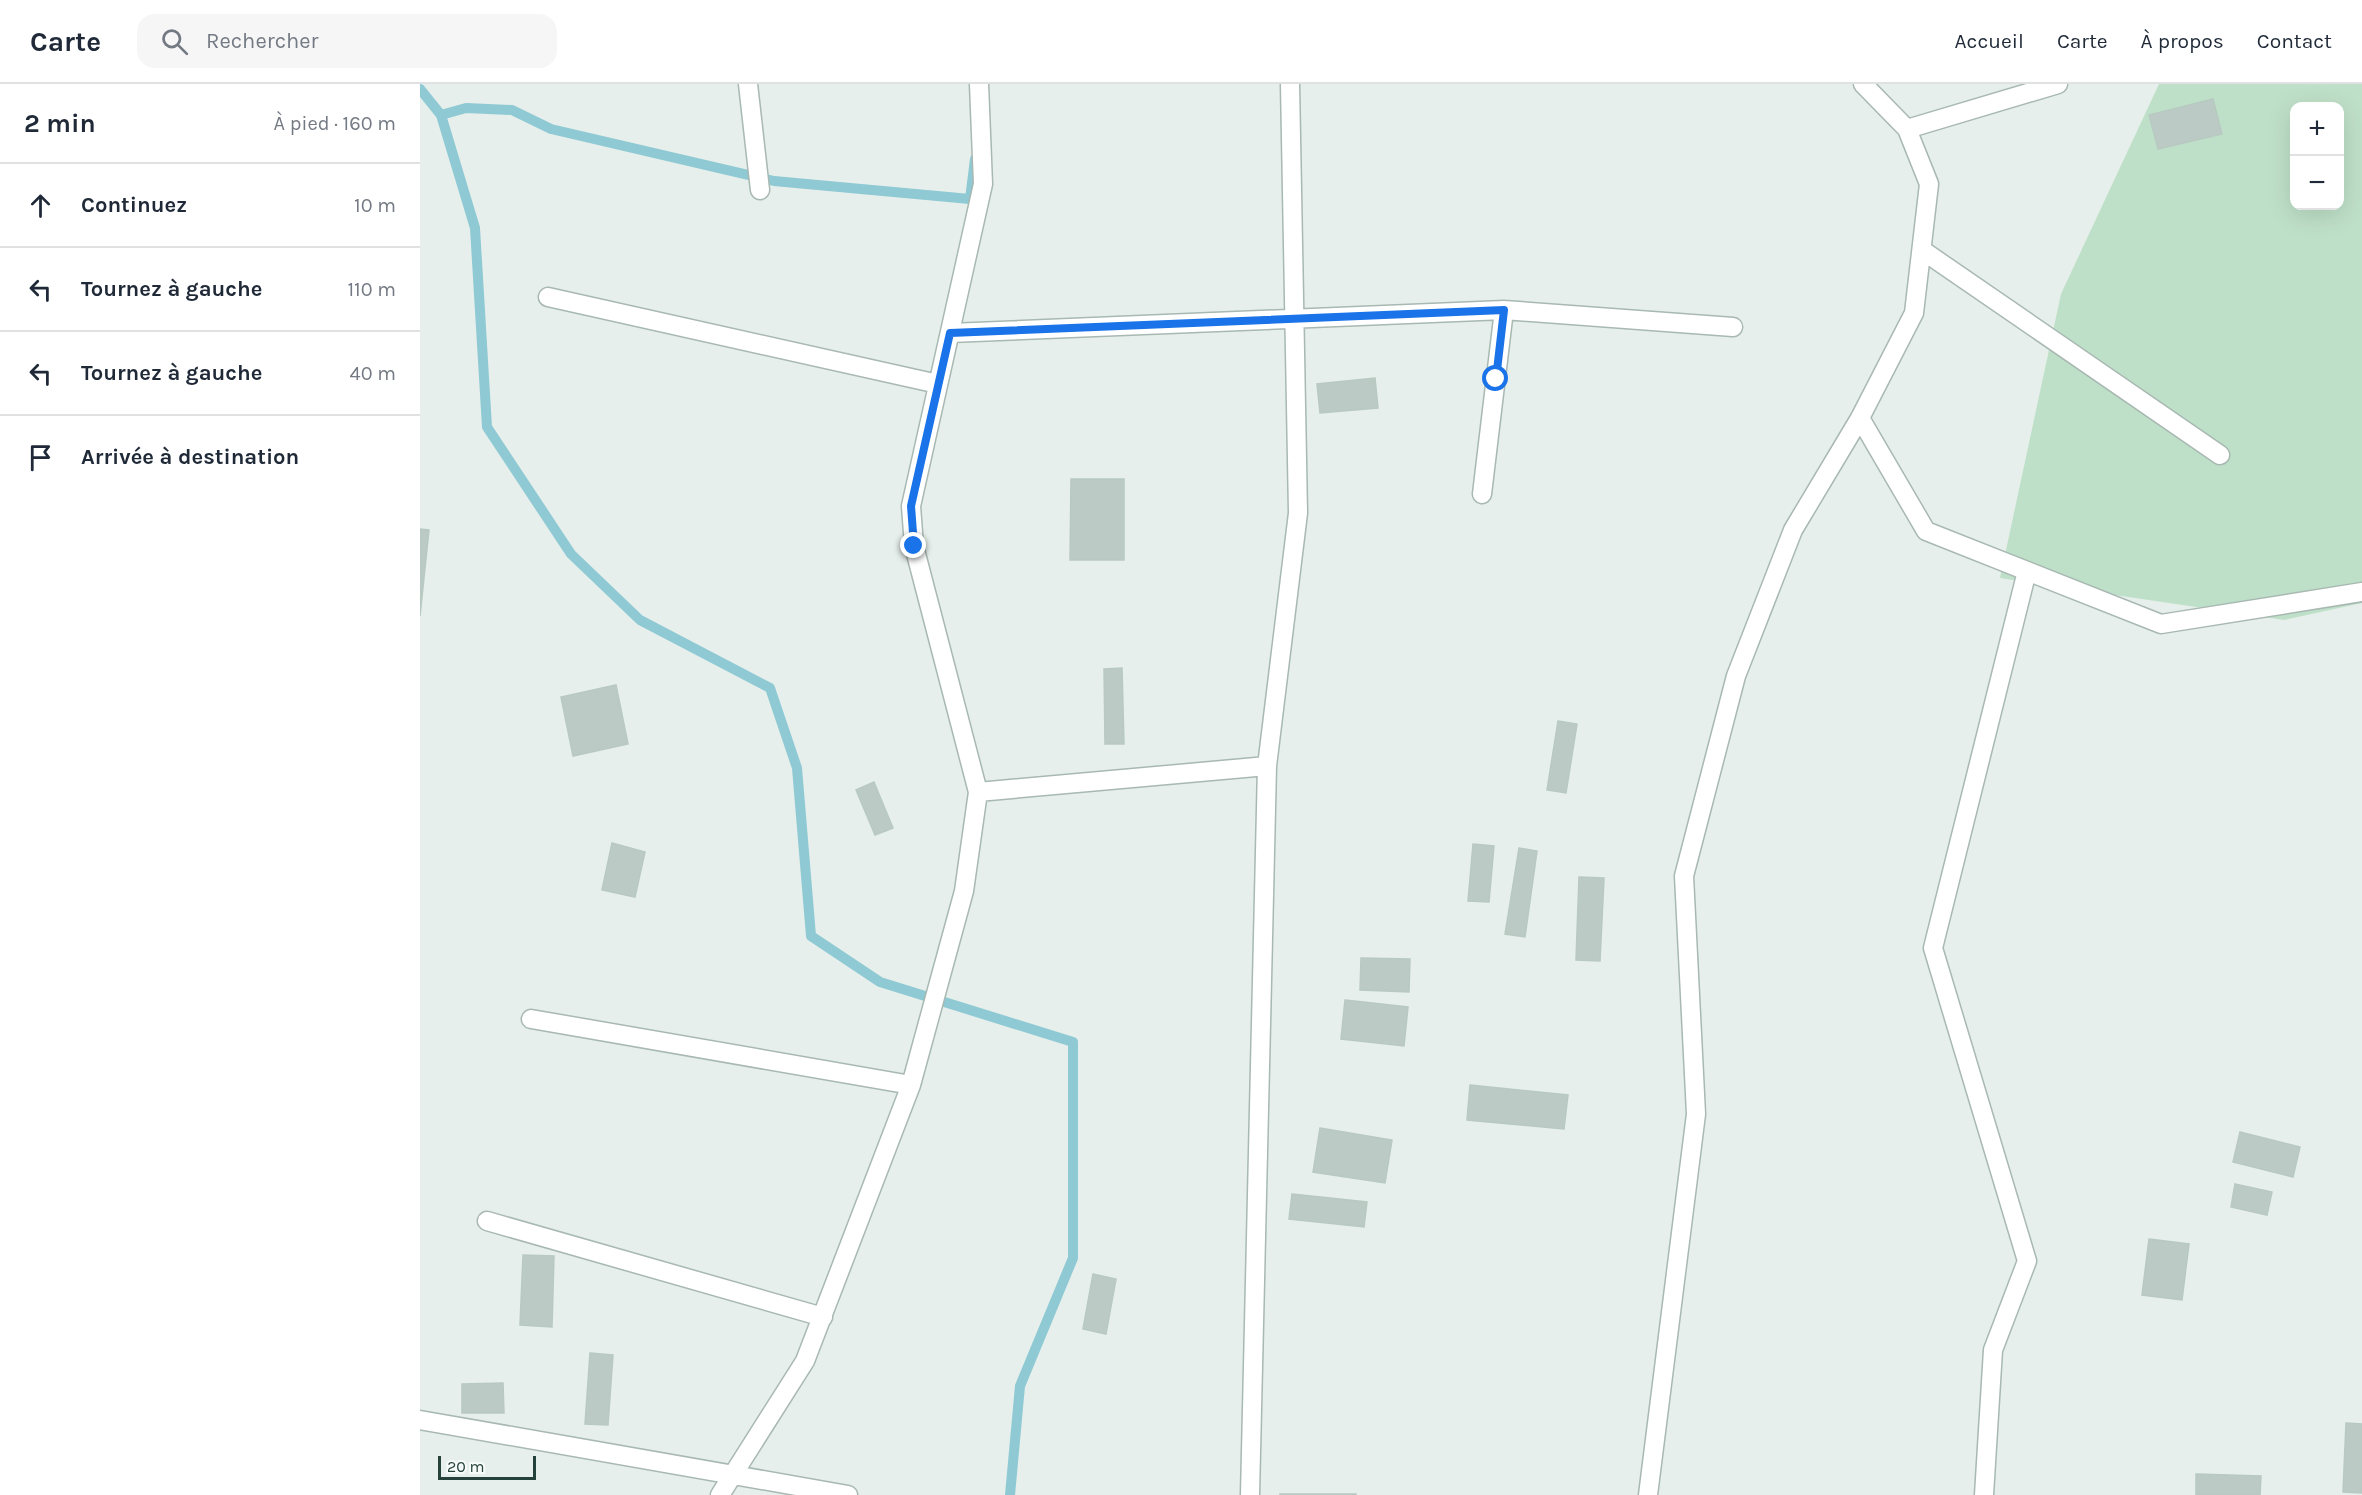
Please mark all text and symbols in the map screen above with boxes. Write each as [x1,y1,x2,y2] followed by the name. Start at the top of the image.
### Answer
[137,14,557,68] search box
[30,25,101,58] text: Carte
[158,25,191,58] icon: search
[206,28,319,54] text: Rechercher
[1955,29,2024,53] text: Accueil
[2057,29,2108,53] text: Carte
[2141,29,2224,53] text: À propos
[2257,29,2332,53] text: Contact
[2290,102,2344,210] map controls
[2290,102,2344,156] button: +
[24,108,96,139] text: 2 min
[274,112,396,135] text: À pied · 160 m
[2290,156,2344,210] button: −
[24,189,57,222] icon: ahead
[81,192,187,218] text: Continuez
[354,194,396,217] text: 10 m
[24,273,57,306] icon: left
[81,276,262,302] text: Tournez à gauche
[347,278,396,301] text: 110 m
[24,357,57,390] icon: left
[81,360,262,386] text: Tournez à gauche
[350,362,396,385] text: 40 m
[1482,365,1508,391] route start
[24,441,57,474] icon: arrive
[81,444,299,470] text: Arrivée à destination
[900,532,926,558] route end
[438,1453,536,1480] scale bar
[447,1457,485,1476] text: 20 m

